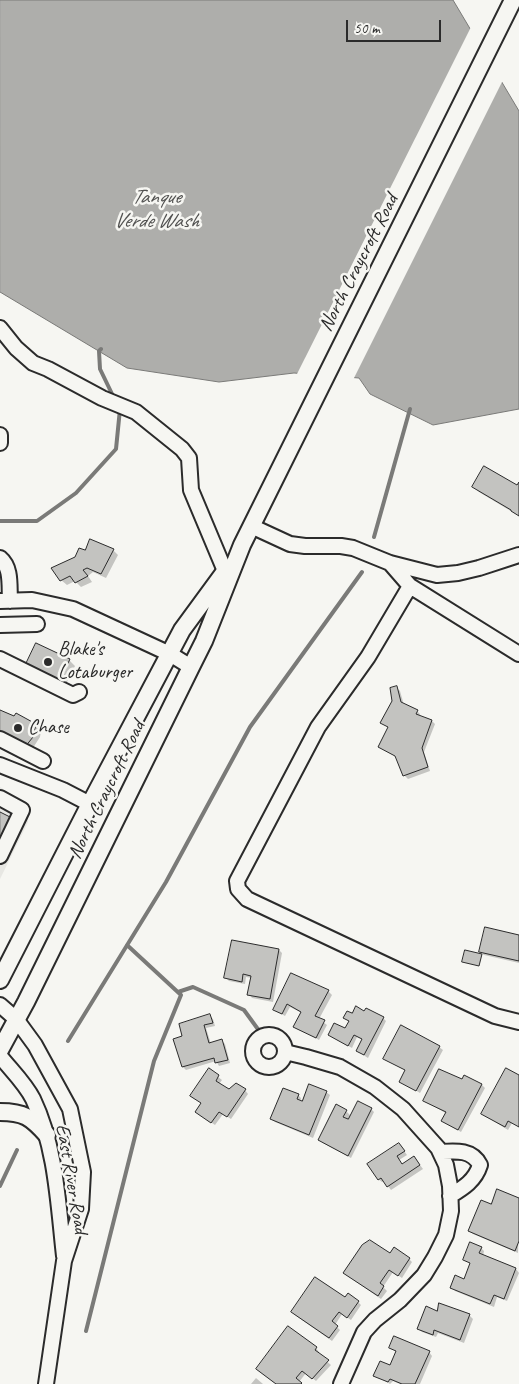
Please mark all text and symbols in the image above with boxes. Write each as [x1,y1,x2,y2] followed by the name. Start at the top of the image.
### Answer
[349,10,444,42] scale bar
[354,19,380,38] text: 50 m
[113,184,199,234] water label: Tanque Verde Wash
[314,190,404,336] street label: North Craycroft Road
[58,638,132,685] place label: Blake's Lotaburger
[42,656,54,668] marker: Blake's Lotaburger
[28,716,69,740] place label: Chase
[63,717,151,863] street label: North Craycroft Road
[12,722,24,734] marker: Chase
[50,1122,92,1236] street label: East River Road

